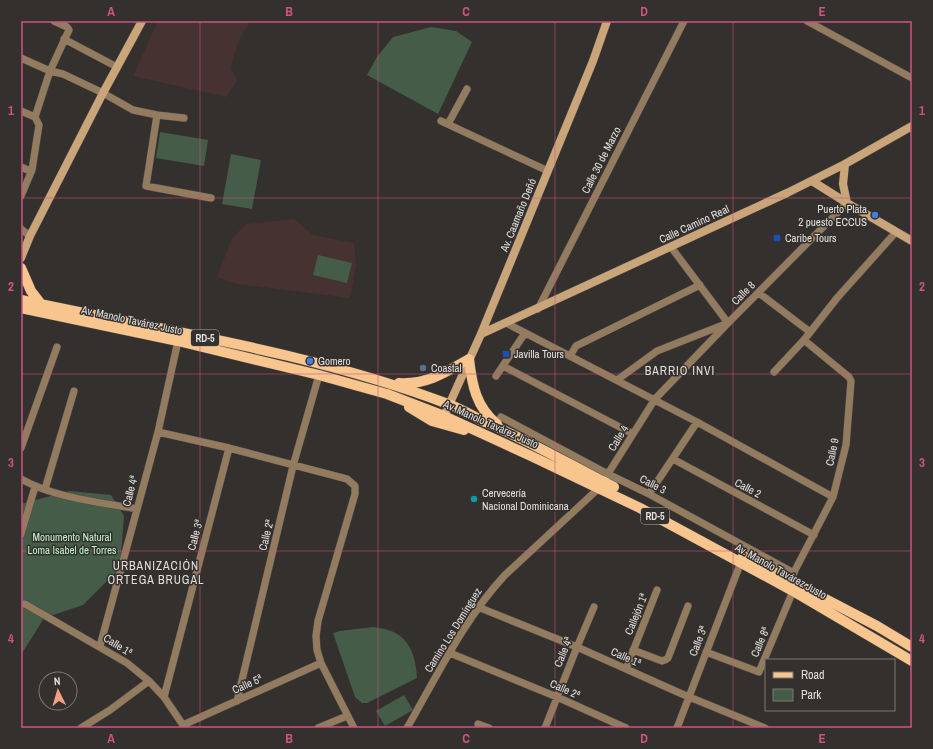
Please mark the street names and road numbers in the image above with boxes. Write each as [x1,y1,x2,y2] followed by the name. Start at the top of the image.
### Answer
[578,124,624,196] street label: Calle 30 de Marzo
[497,176,539,255] street label: Av. Caamaño Deñó
[657,202,731,246] street label: Calle Camino Real
[728,278,758,308] street label: Calle 8
[79,302,184,338] street label: Av. Manolo Tavárez Justo
[191,330,219,346] road number: RD-5
[440,396,541,451] street label: Av. Manolo Tavárez Justo
[605,422,631,454] street label: Calle 4
[822,437,842,467] street label: Calle 9
[637,471,669,497] street label: Calle 3
[119,473,141,508] street label: Calle 4ª
[732,475,764,501] street label: Calle 2
[641,508,669,524] road number: RD-5
[184,517,206,552] street label: Calle 3ª
[255,517,277,552] street label: Calle 2ª
[732,540,829,602] street label: Av. Manolo Tavárez Justo
[421,585,485,675] street label: Camino Los Domínguez
[621,591,651,637] street label: Callejón 1ª
[686,623,710,658] street label: Calle 3ª
[747,624,773,659] street label: Calle 8ª
[101,631,136,660] street label: Calle 1ª
[551,634,576,669] street label: Calle 4ª
[609,644,644,670] street label: Calle 1ª
[230,671,265,697] street label: Calle 5ª
[548,676,583,702] street label: Calle 2ª

